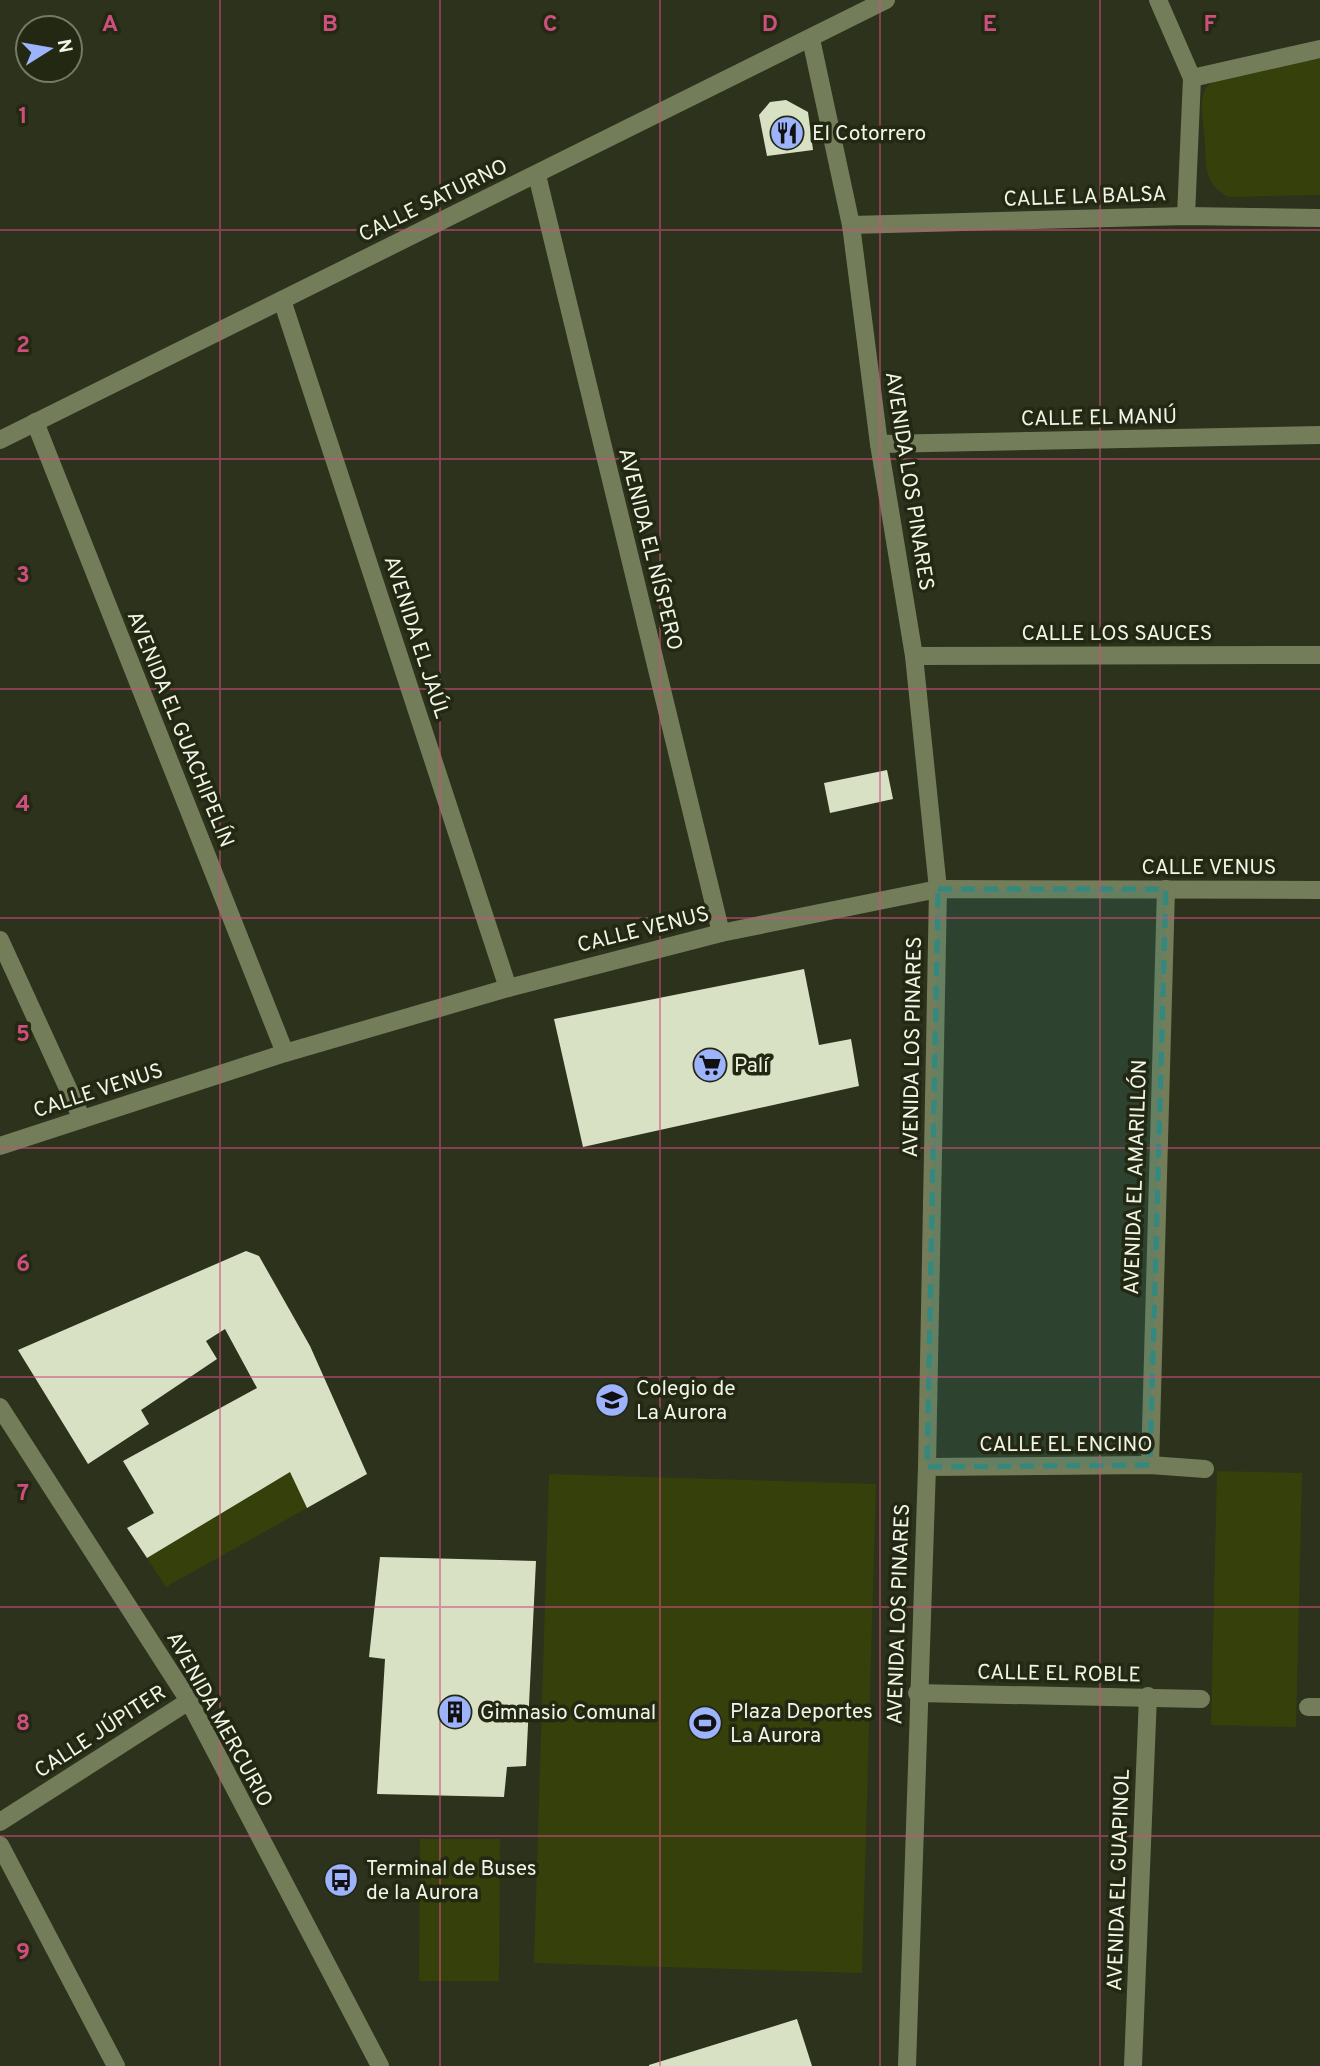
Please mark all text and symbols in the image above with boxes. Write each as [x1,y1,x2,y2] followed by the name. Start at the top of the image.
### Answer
[102,11,118,40] text: A
[322,11,338,40] text: B
[543,11,557,40] text: C
[762,11,778,40] text: D
[983,11,997,40] text: E
[1203,11,1217,40] text: F
[14,14,84,84] north arrow
[51,37,77,55] text: N
[18,103,28,132] text: 1
[768,114,806,152] restaurant icon: El Cotorrero
[812,121,926,148] place label: El Cotorrero
[355,154,513,249] street label: CALLE SATURNO
[1003,181,1167,214] street label: CALLE LA BALSA
[16,332,30,361] text: 2
[878,370,939,593] street label: AVENIDA LOS PINARES
[1021,403,1177,433] street label: CALLE EL MANÚ
[611,445,689,653] street label: AVENIDA EL NÍSPERO
[377,552,456,722] street label: AVENIDA EL JAÚL
[16,562,30,591] text: 3
[120,607,240,852] street label: AVENIDA EL GUACHIPELÍN
[1022,621,1212,648] street label: CALLE LOS SAUCES
[16,791,30,820] text: 4
[1142,855,1276,882] street label: CALLE VENUS
[575,901,712,960] street label: CALLE VENUS
[898,936,929,1158] street label: AVENIDA LOS PINARES
[16,1021,30,1050] text: 5
[691,1046,729,1084] supermarket icon: Palí
[734,1053,770,1080] place label: Palí
[30,1058,167,1125] street label: CALLE VENUS
[1118,1059,1154,1295] street label: AVENIDA EL AMARILLÓN
[16,1251,30,1280] text: 6
[636,1376,736,1427] place label: Colegio de La Aurora
[593,1381,631,1419] school or university icon: Colegio de La Aurora
[979,1432,1153,1459] street label: CALLE EL ENCINO
[17,1480,29,1509] text: 7
[882,1503,917,1725] street label: AVENIDA LOS PINARES
[159,1627,278,1812] street label: AVENIDA MERCURIO
[977,1660,1141,1689] street label: CALLE EL ROBLE
[29,1679,172,1785] street label: CALLE JÚPITER
[436,1693,474,1731] building icon: Gimnasio Comunal
[730,1699,873,1750] place label: Plaza Deportes La Aurora
[480,1700,656,1727] place label: Gimnasio Comunal
[686,1704,724,1742] sports icon: Plaza Deportes La Aurora
[16,1710,30,1739] text: 8
[1102,1768,1137,1991] street label: AVENIDA EL GUAPINOL
[366,1856,537,1907] place label: Terminal de Buses de la Aurora
[322,1861,360,1899] bus stop icon: Terminal de Buses de la Aurora
[16,1939,30,1968] text: 9

